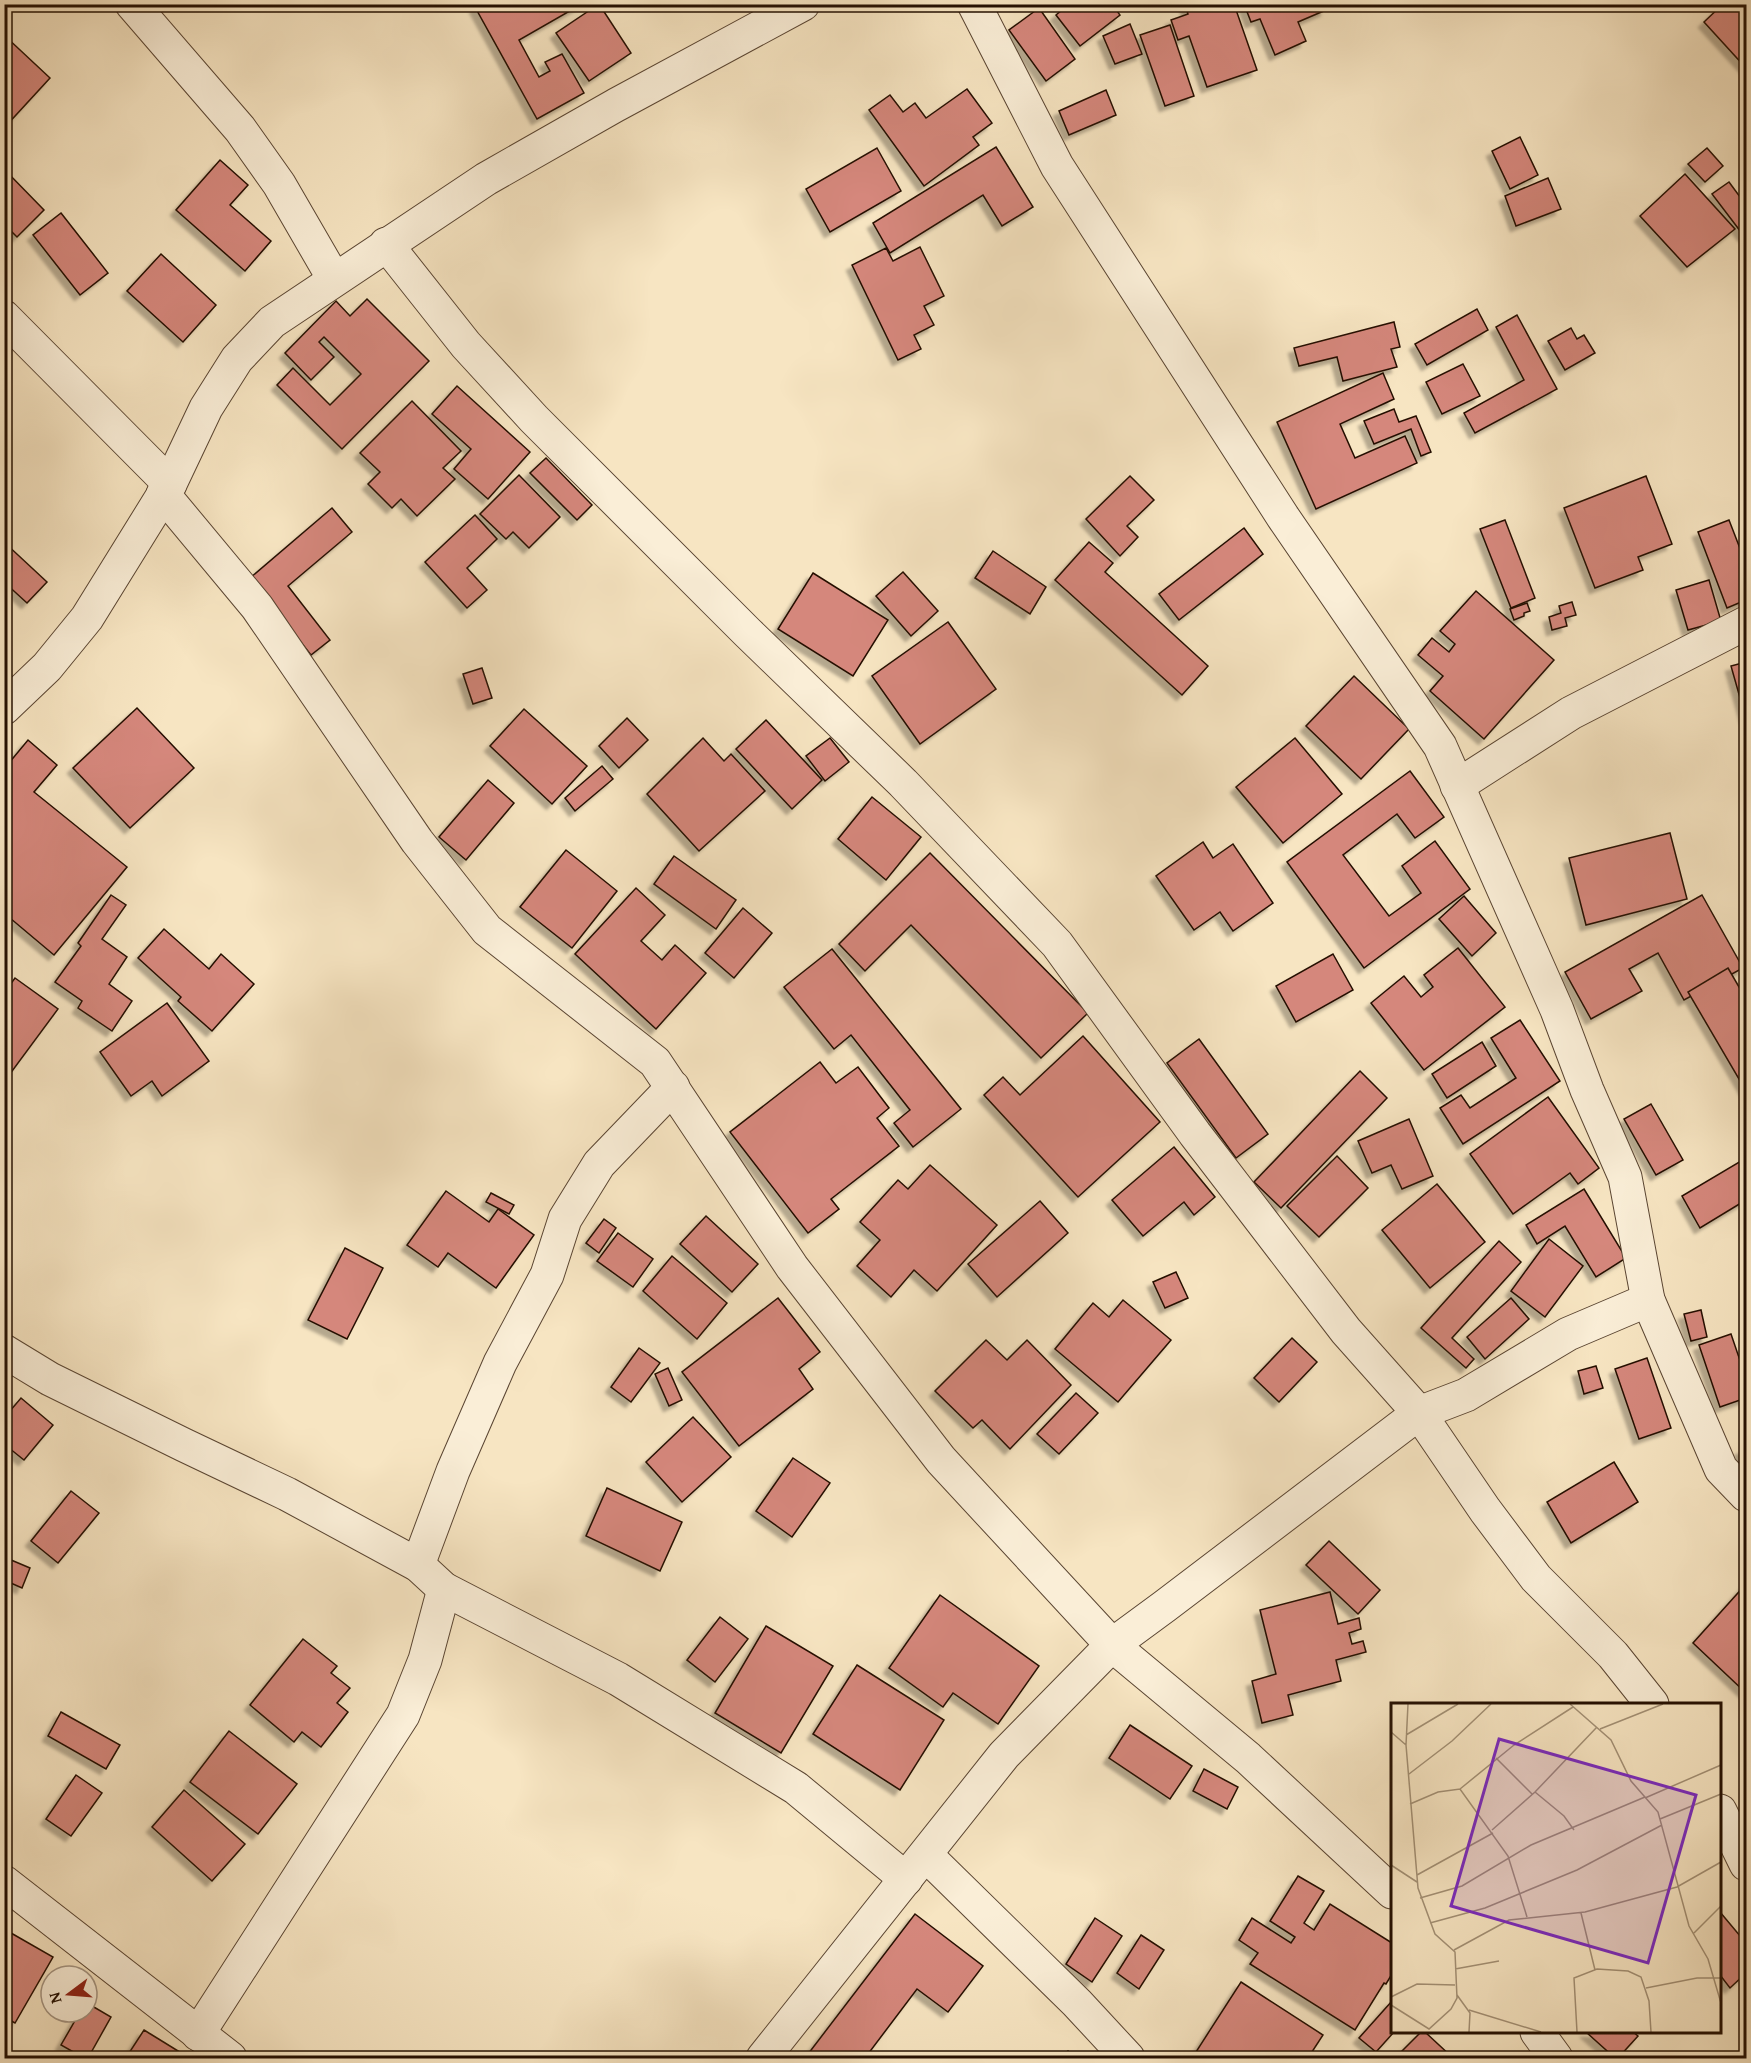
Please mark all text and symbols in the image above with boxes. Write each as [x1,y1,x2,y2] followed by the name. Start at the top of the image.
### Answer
[1391,1703,1721,2033] inset map
[39,1964,99,2024] north arrow
[41,1989,68,2007] text: N

